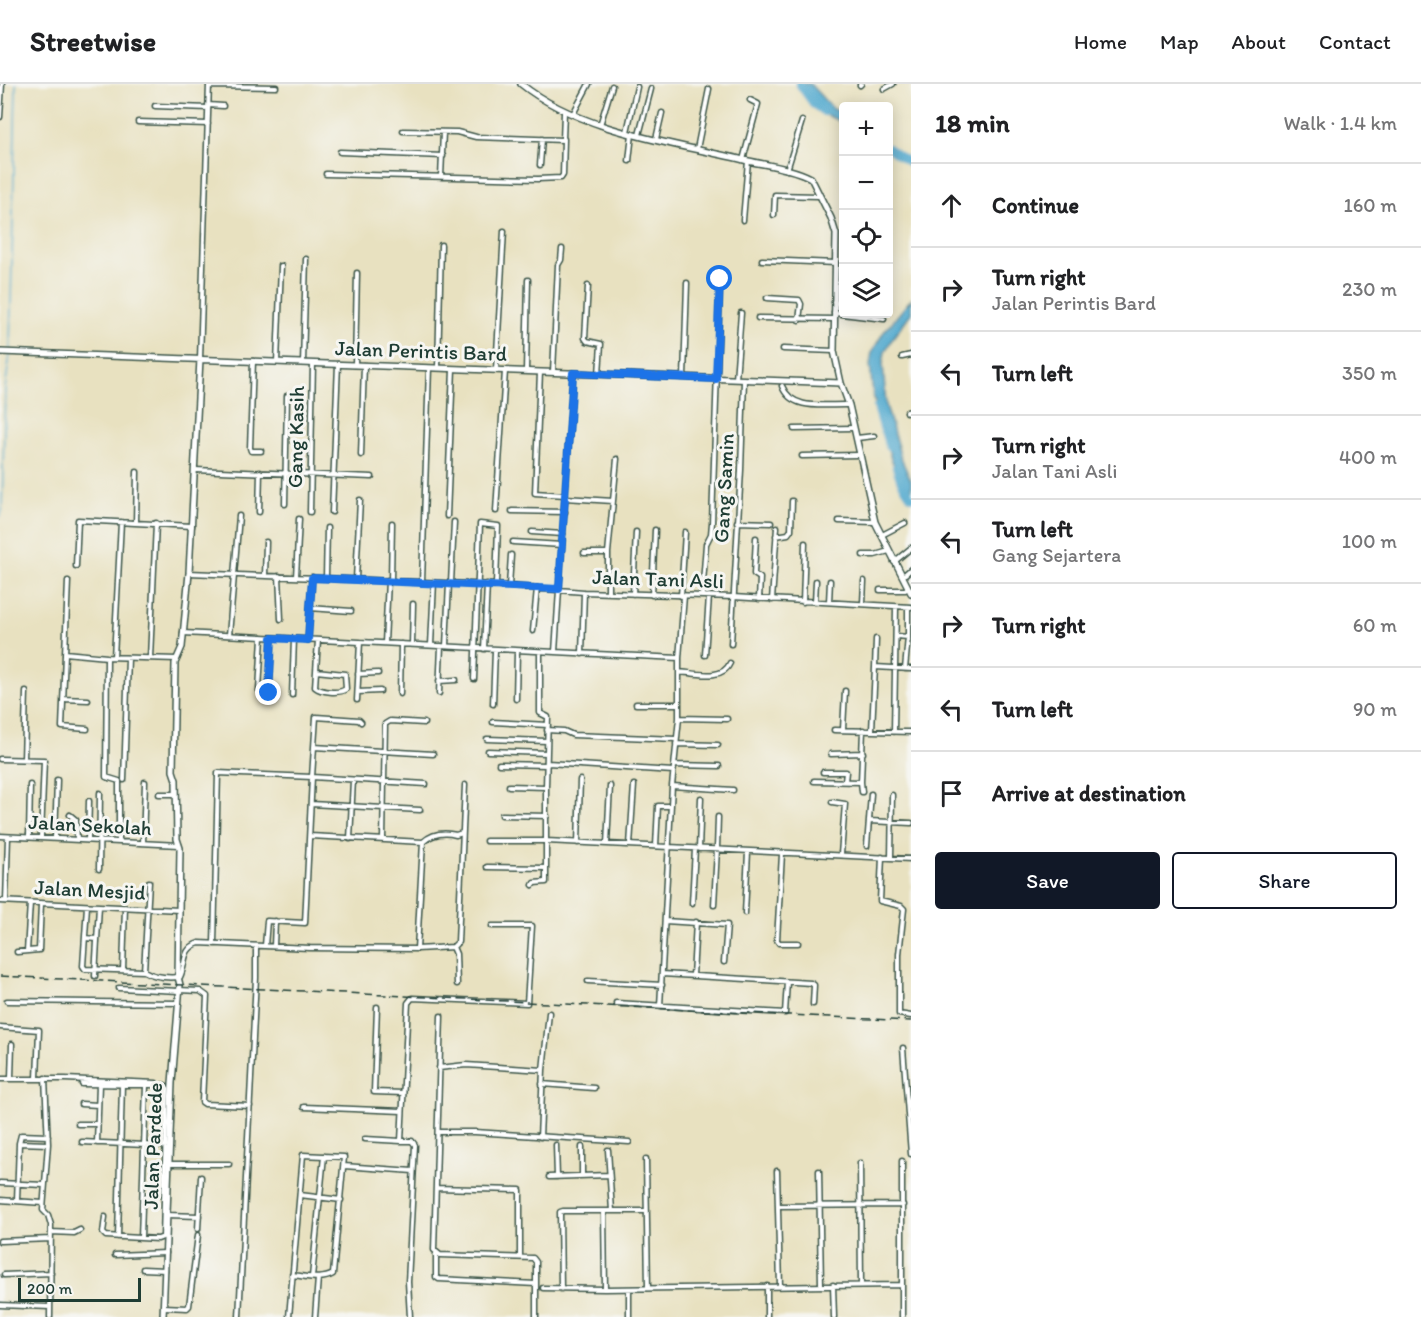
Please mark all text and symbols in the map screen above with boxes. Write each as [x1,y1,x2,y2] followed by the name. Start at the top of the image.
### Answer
[30,24,156,58] text: Streetwise
[1074,29,1127,54] text: Home
[1160,29,1199,54] text: Map
[1232,29,1286,54] text: About
[1319,29,1391,54] text: Contact
[839,102,893,318] map controls
[839,102,893,156] button: +
[935,107,1010,139] text: 18 min
[1283,111,1397,135] text: Walk · 1.4 km
[839,156,893,210] button: −
[935,189,968,222] icon: ahead
[992,192,1079,219] text: Continue
[1344,193,1397,217] text: 160 m
[839,210,893,264] button: locate
[839,264,893,318] button: layers
[992,264,1086,291] text: Turn right
[706,265,732,291] route start
[935,273,968,306] icon: right
[1342,277,1397,301] text: 230 m
[992,291,1156,315] text: Jalan Perintis Bard
[335,335,507,366] street label: Jalan Perintis Bard
[935,357,968,390] icon: left
[992,360,1073,387] text: Turn left
[1342,361,1397,385] text: 350 m
[282,385,309,488] street label: Gang Kasih
[708,432,739,543] street label: Gang Samin
[992,432,1086,459] text: Turn right
[935,441,968,474] icon: right
[1339,445,1397,469] text: 400 m
[992,459,1117,483] text: Jalan Tani Asli
[992,516,1073,543] text: Turn left
[935,525,968,558] icon: left
[1342,529,1397,553] text: 100 m
[992,543,1121,567] text: Gang Sejartera
[592,564,724,593] street label: Jalan Tani Asli
[935,609,968,642] icon: right
[992,612,1086,639] text: Turn right
[1353,613,1397,637] text: 60 m
[255,679,281,705] route end
[935,693,968,726] icon: left
[992,696,1073,723] text: Turn left
[1353,697,1397,721] text: 90 m
[935,777,968,810] icon: arrive
[992,780,1186,807] text: Arrive at destination
[28,809,153,840] street label: Jalan Sekolah
[935,852,1160,909] button: Save
[1172,852,1397,909] button: Share
[34,874,146,905] street label: Jalan Mesjid
[138,1082,167,1210] street label: Jalan Pardede
[18,1275,141,1302] scale bar
[27,1279,72,1298] text: 200 m

